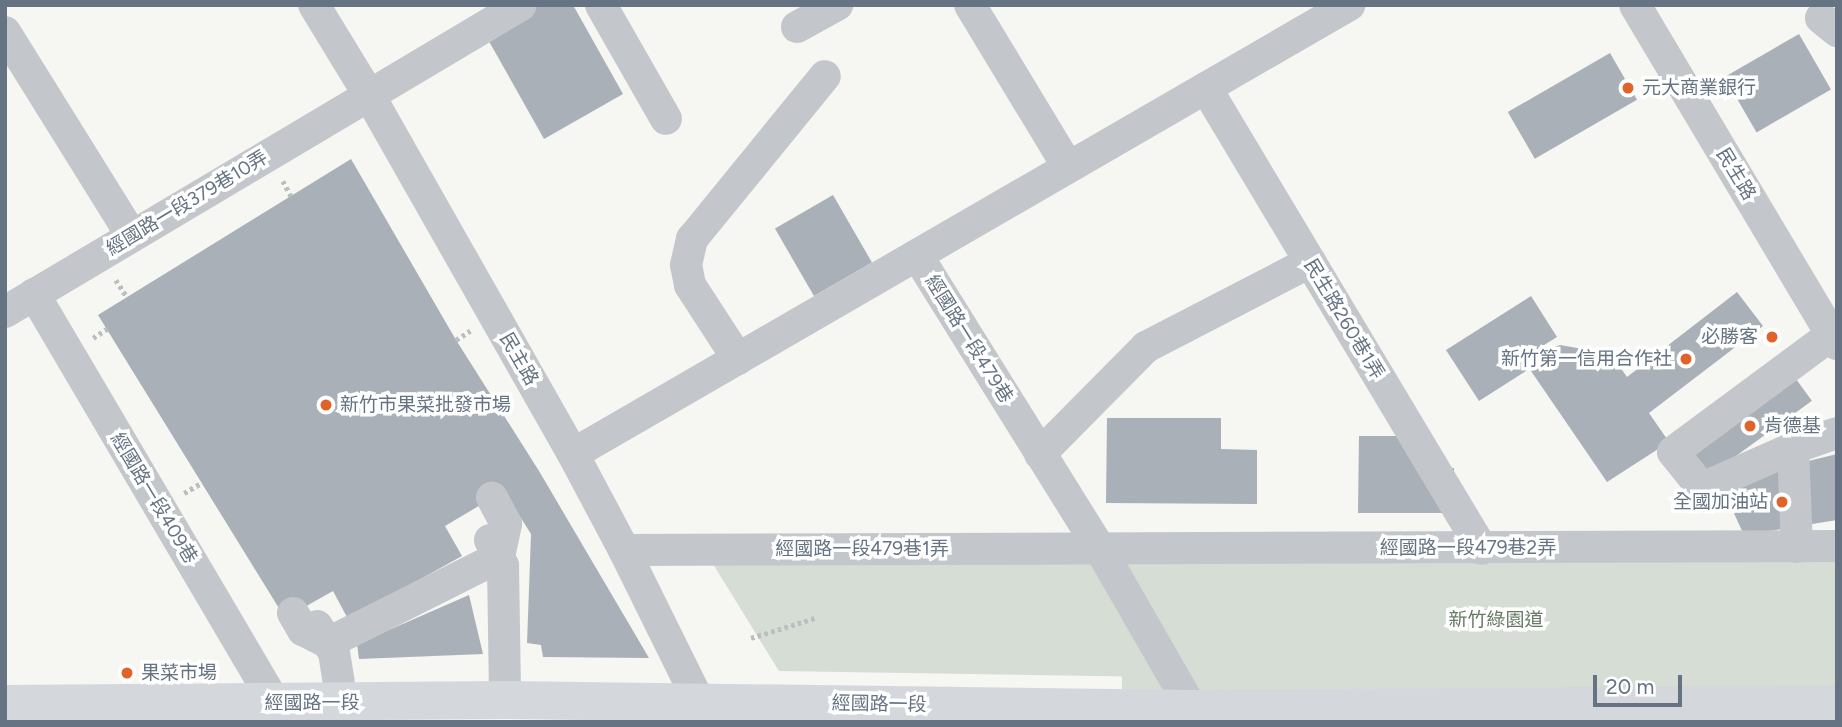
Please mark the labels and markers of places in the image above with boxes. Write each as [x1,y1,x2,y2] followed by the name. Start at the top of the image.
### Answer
[1642,77,1756,99] place label: 元大商業銀行
[1620,80,1636,96] marker: 元大商業銀行
[1701,326,1758,348] place label: 必勝客
[1764,329,1780,345] marker: 必勝客
[1501,348,1672,370] place label: 新竹第一信用合作社
[1678,351,1694,367] marker: 新竹第一信用合作社
[340,394,511,416] place label: 新竹市果菜批發市場
[318,397,334,413] marker: 新竹市果菜批發市場
[1764,415,1821,437] place label: 肯德基
[1742,418,1758,434] marker: 肯德基
[1673,491,1768,513] place label: 全國加油站
[1774,494,1790,510] marker: 全國加油站
[141,662,217,684] place label: 果菜市場
[119,665,135,681] marker: 果菜市場

